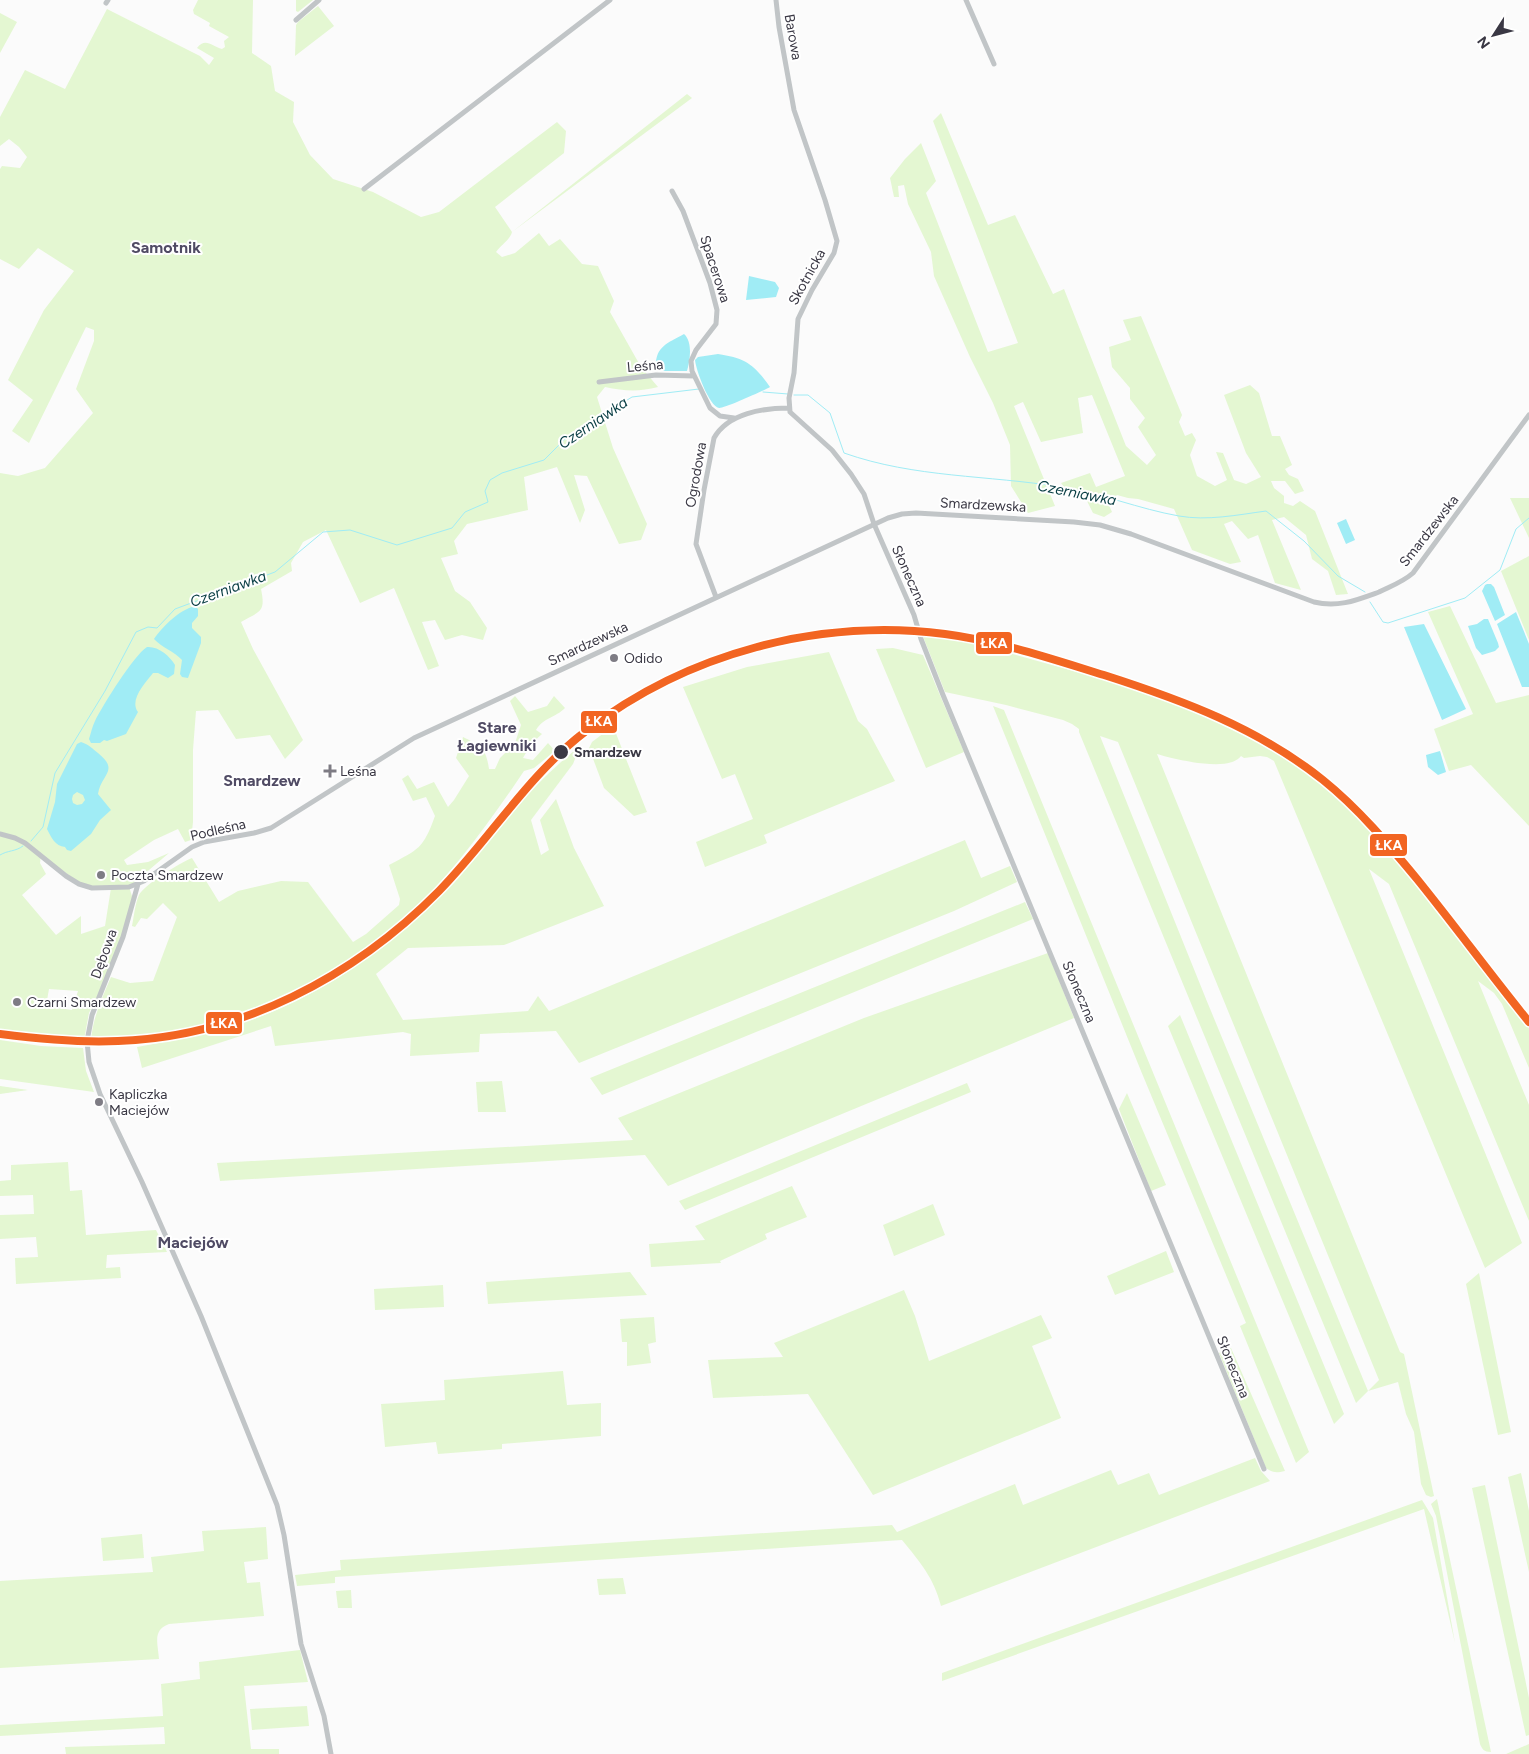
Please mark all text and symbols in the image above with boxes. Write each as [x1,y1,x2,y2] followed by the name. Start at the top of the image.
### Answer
[1469,10,1519,60] north arrow
[781,13,805,61] street label: Barowa
[1474,33,1494,52] text: N
[696,233,734,305] street label: Spacerowa
[131,238,201,257] district label: Samotnik
[785,246,829,308] street label: Skotnicka
[626,356,664,376] street label: Leśna
[555,393,631,453] water label: Czerniawka
[682,441,710,509] street label: Ogrodowa
[1036,477,1118,509] water label: Czerniawka
[1396,492,1462,570] street label: Smardzewska
[940,494,1026,516] street label: Smardzewska
[888,543,930,609] street label: Słoneczna
[187,567,269,611] water label: Czerniawka
[545,618,631,670] street label: Smardzewska
[975,631,1013,655] line badge: ŁKA
[981,635,1007,652] text: ŁKA
[624,650,663,667] place label: Odido
[608,652,620,664] marker: Odido
[580,710,618,734] line badge: ŁKA
[586,713,612,730] text: ŁKA
[458,718,536,755] district label: Stare Łagiewniki
[552,743,570,761] marker: Smardzew
[574,744,642,761] place label: Smardzew
[340,763,376,780] place label: Leśna
[324,765,336,777] marker: Leśna
[223,771,301,790] district label: Smardzew
[189,815,247,845] street label: Podleśna
[1369,833,1408,857] line badge: ŁKA
[1376,837,1402,854] text: ŁKA
[111,867,223,884] place label: Poczta Smardzew
[95,869,107,881] marker: Poczta Smardzew
[87,927,121,981] street label: Dębowa
[1058,959,1100,1025] street label: Słoneczna
[27,994,136,1011] place label: Czarni Smardzew
[11,996,23,1008] marker: Czarni Smardzew
[205,1011,243,1035] line badge: ŁKA
[211,1015,237,1032] text: ŁKA
[109,1086,169,1119] place label: Kapliczka Maciejów
[93,1096,105,1108] marker: Kapliczka Maciejów
[158,1233,229,1252] district label: Maciejów
[1213,1333,1253,1401] street label: Słoneczna

